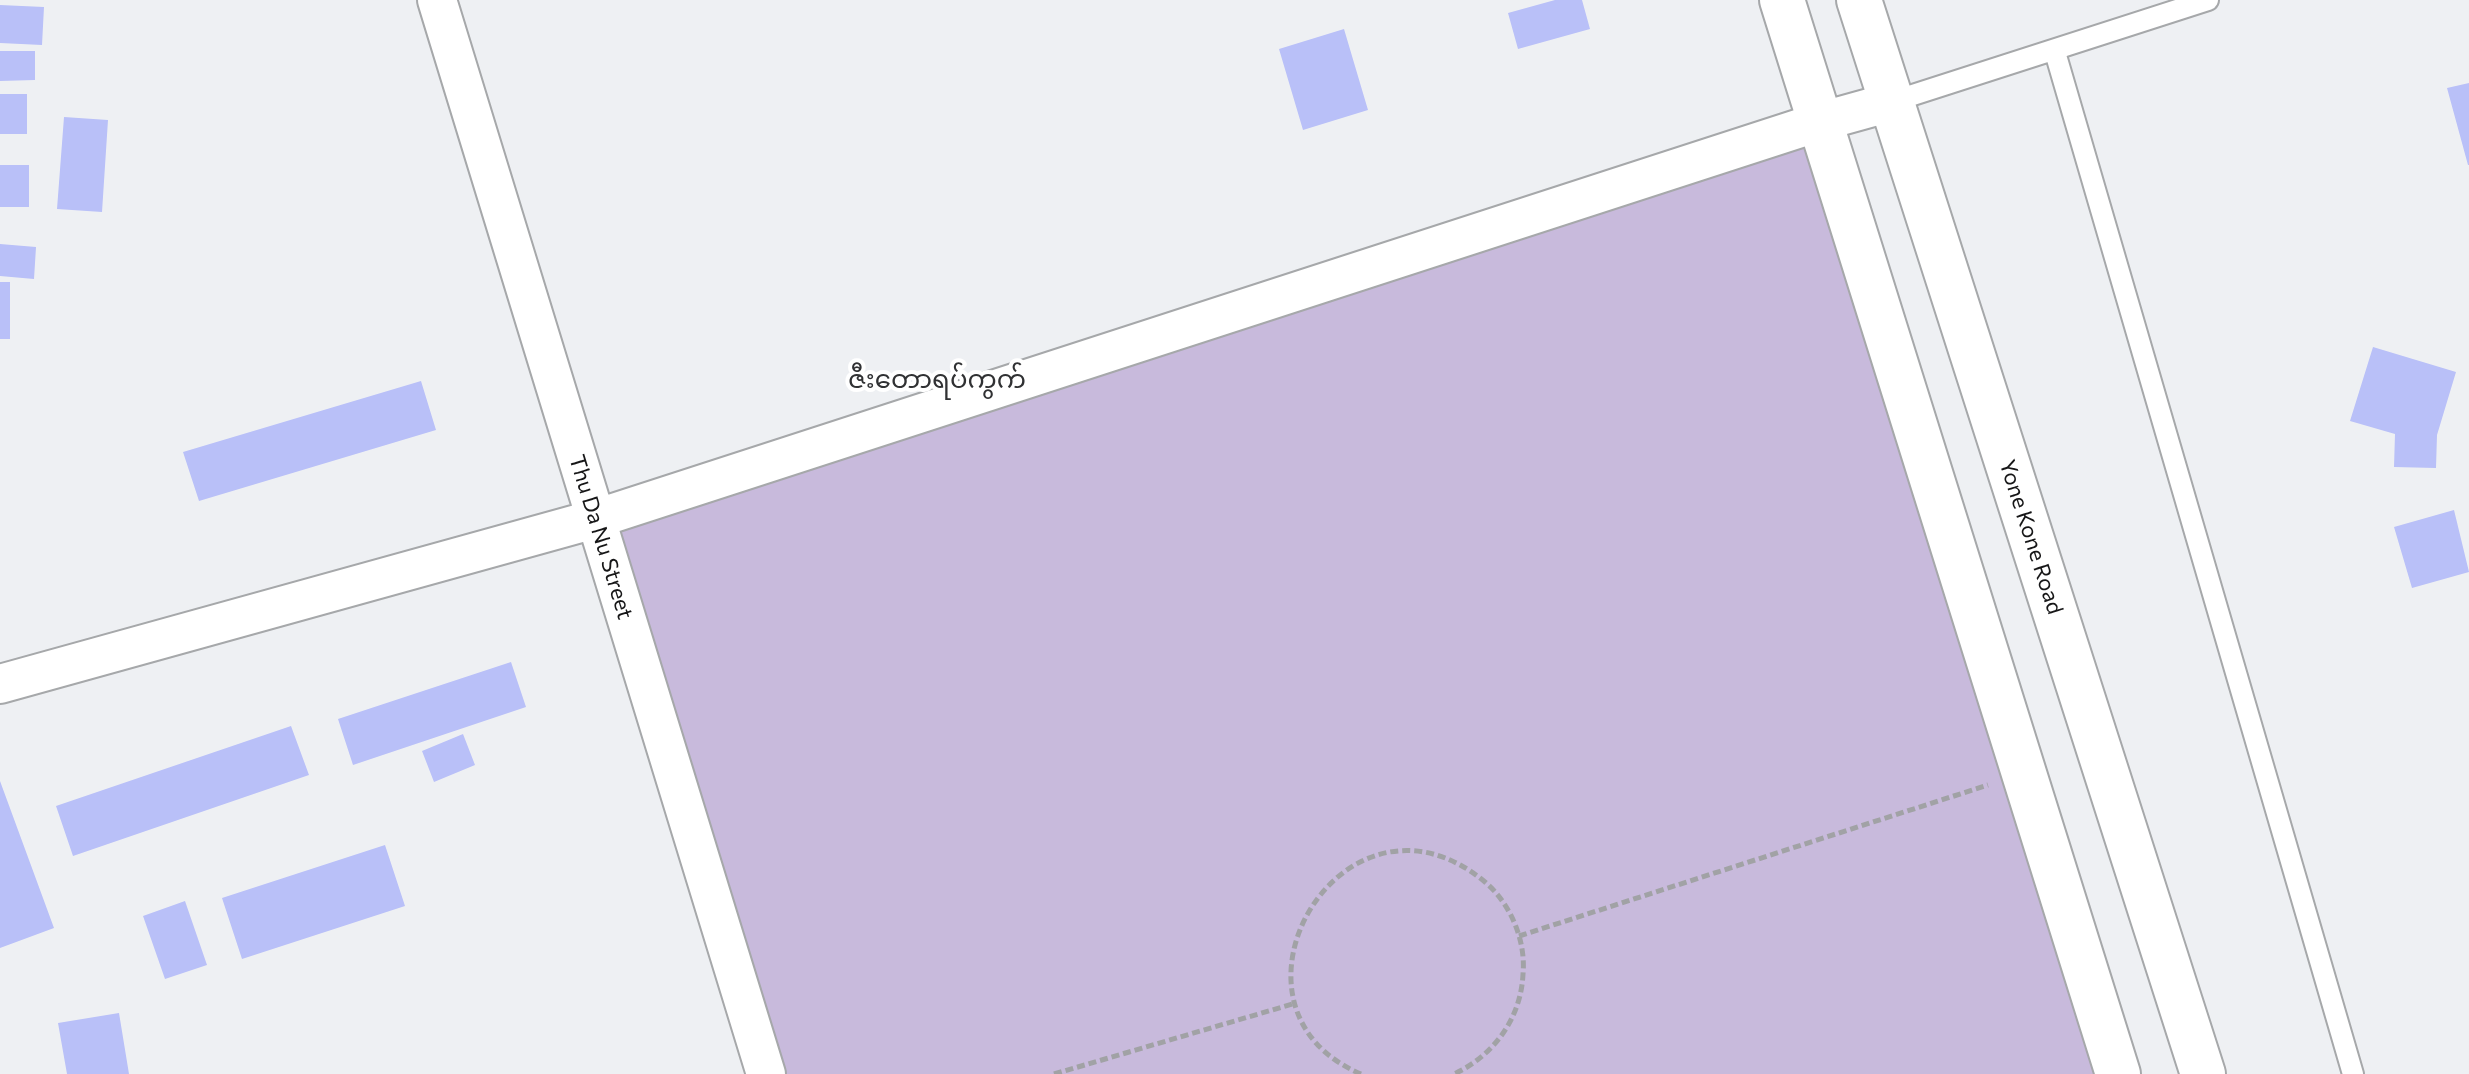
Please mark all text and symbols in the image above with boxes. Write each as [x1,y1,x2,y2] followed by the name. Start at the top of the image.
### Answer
[848,363,1026,395] district label: ဇီးတောရပ်ကွက်
[563,452,639,622] street label: Thu Da Nu Street
[1994,456,2068,618] street label: Yone Kone Road

